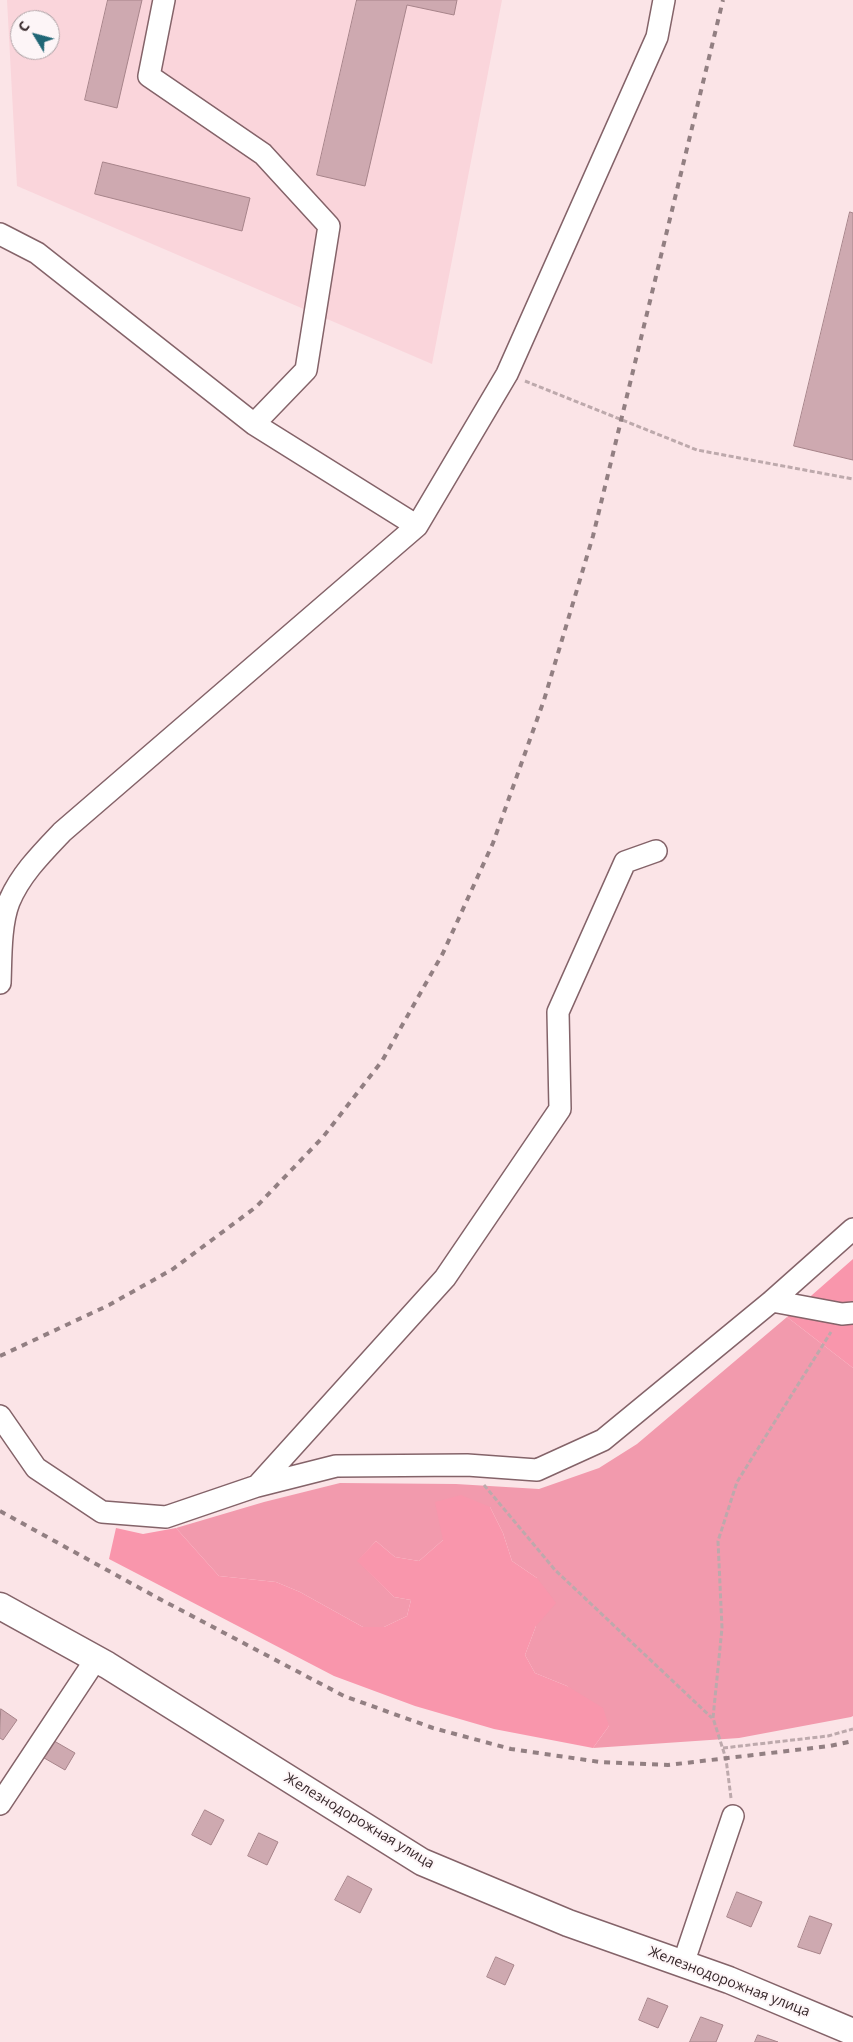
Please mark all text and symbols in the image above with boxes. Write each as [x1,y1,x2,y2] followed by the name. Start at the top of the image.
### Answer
[10,10,60,60] north arrow
[13,17,34,36] text: С
[281,1770,437,1872] street label: Железнодорожная улица
[646,1943,812,2021] street label: Железнодорожная улица

